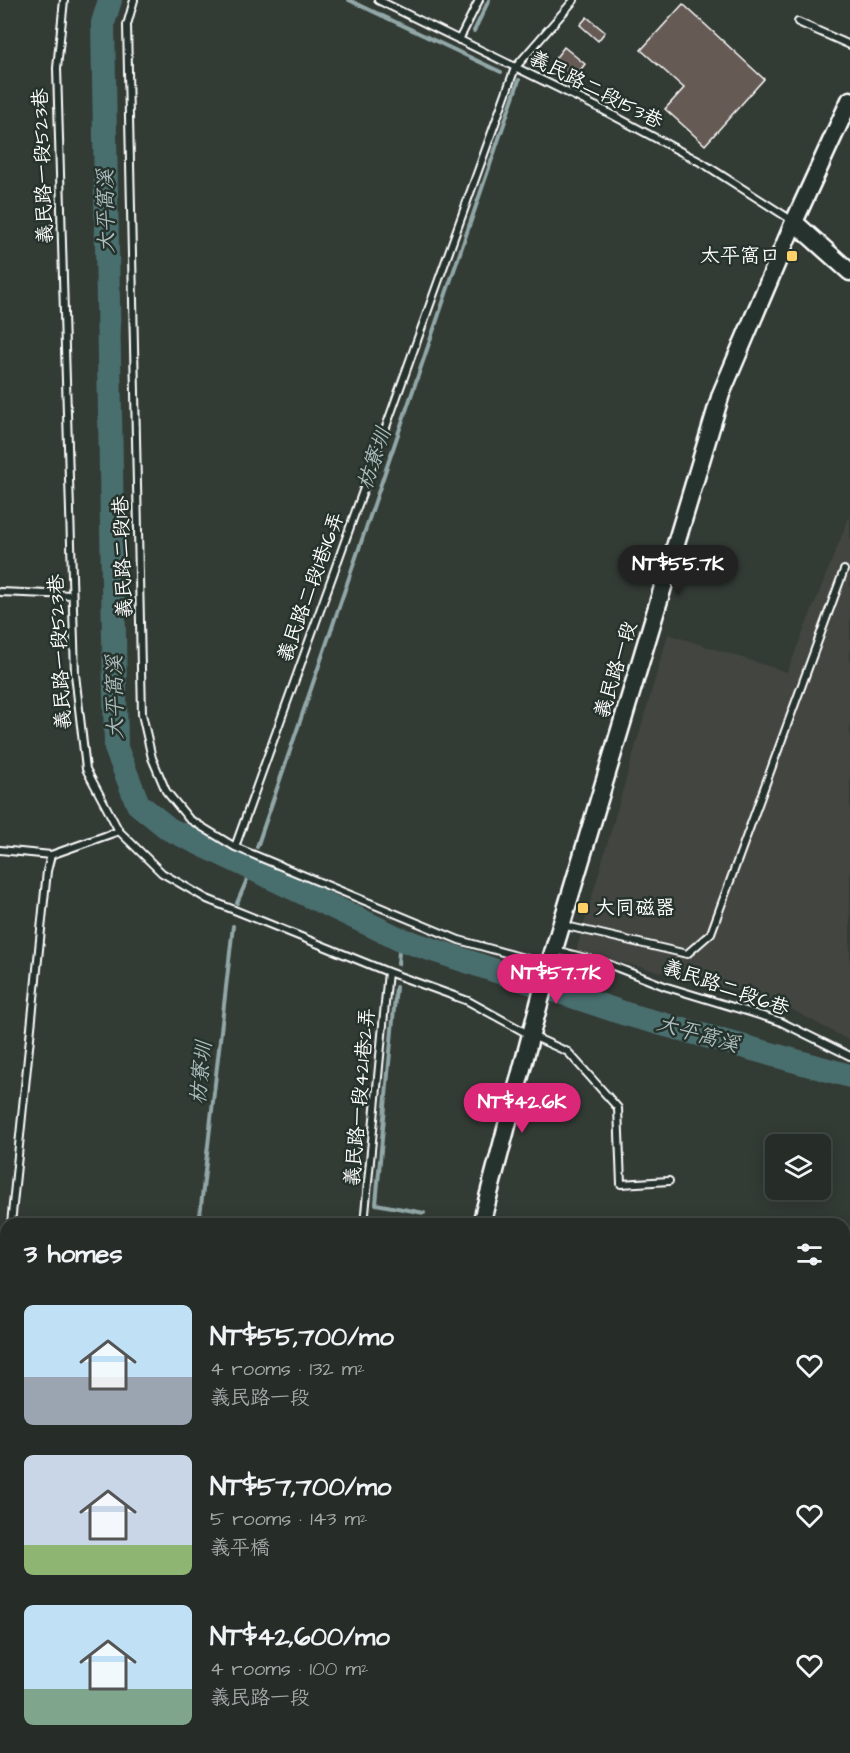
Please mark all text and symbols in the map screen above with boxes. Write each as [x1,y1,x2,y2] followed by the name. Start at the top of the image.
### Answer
[524,44,669,136] street label: 義民路二段153巷
[26,87,60,244] street label: 義民路一段523巷
[91,168,121,253] water label: 大平窩溪
[700,242,780,270] place label: 太平窩口
[785,249,799,263] marker: 太平窩口
[350,423,399,494] water label: 枋寮圳
[107,494,139,619] street label: 義民路二段1巷
[271,508,351,666] street label: 義民路二段1巷16弄
[616,545,740,596] pin: NT$55.7K
[632,550,724,578] text: NT$55.7K
[42,572,78,731] street label: 義民路一段523巷
[588,618,644,722] street label: 義民路一段
[100,654,130,739] water label: 大平窩溪
[595,894,675,922] place label: 大同磁器
[576,901,590,915] marker: 大同磁器
[659,953,794,1023] street label: 義民路二段6巷
[494,954,618,1005] pin: NT$57.7K
[511,959,601,987] text: NT$57.7K
[338,1007,382,1187] street label: 義民路一段421巷2弄
[654,1008,743,1060] water label: 大平窩溪
[183,1038,219,1106] water label: 枋寮圳
[460,1083,584,1134] pin: NT$42.6K
[478,1088,566,1116] text: NT$42.6K
[765,1134,831,1200] map controls
[765,1134,831,1200] button: layers
[24,1236,123,1272] text: 3 homes
[793,1238,826,1271] icon: filters
[210,1319,394,1355] text: NT$55,700/mo
[72,1329,144,1401] icon: home
[793,1349,826,1382] icon: heart
[210,1355,365,1383] text: 4 rooms · 132 m²
[210,1384,310,1412] text: 義民路一段
[210,1469,392,1505] text: NT$57,700/mo
[72,1479,144,1551] icon: home
[793,1499,826,1532] icon: heart
[210,1505,368,1533] text: 5 rooms · 143 m²
[210,1534,270,1562] text: 義平橋
[210,1619,390,1655] text: NT$42,600/mo
[72,1629,144,1701] icon: home
[793,1649,826,1682] icon: heart
[210,1655,368,1683] text: 4 rooms · 100 m²
[210,1684,310,1712] text: 義民路一段

